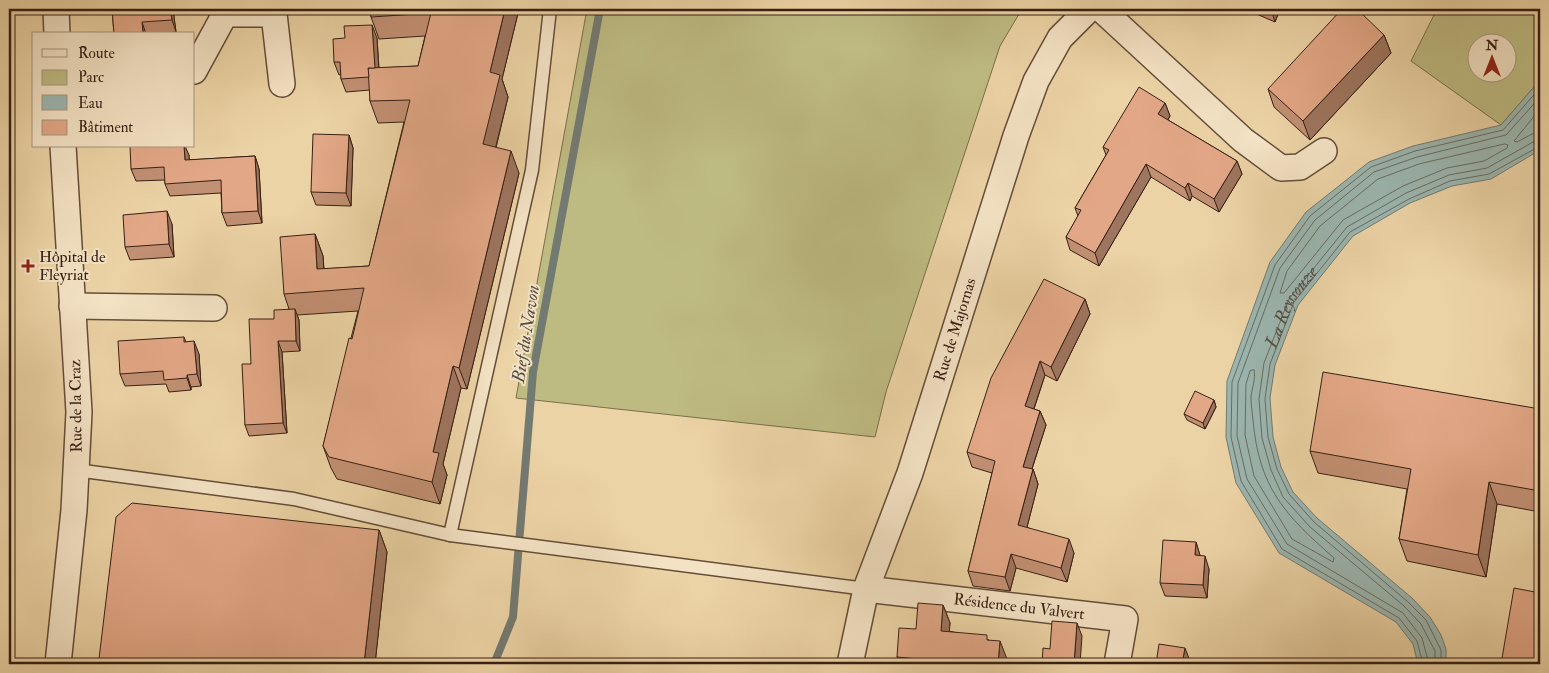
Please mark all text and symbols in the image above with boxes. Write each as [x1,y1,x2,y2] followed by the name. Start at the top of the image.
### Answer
[32,32,195,148] legend
[1466,32,1516,82] north arrow
[1485,37,1499,54] text: N
[78,44,115,63] text: Route
[78,68,104,87] text: Parc
[78,94,103,113] text: Eau
[78,118,133,137] text: Bâtiment
[39,247,106,285] place label: Hôpital de Fleyriat
[21,259,35,273] marker: Hôpital de Fleyriat
[1259,261,1323,352] water label: La Reyssouze
[929,276,981,384] street label: Rue de Majornas
[507,283,545,386] water label: Bief du Navon
[65,359,87,453] street label: Rue de la Craz
[952,589,1086,624] street label: Résidence du Valvert

